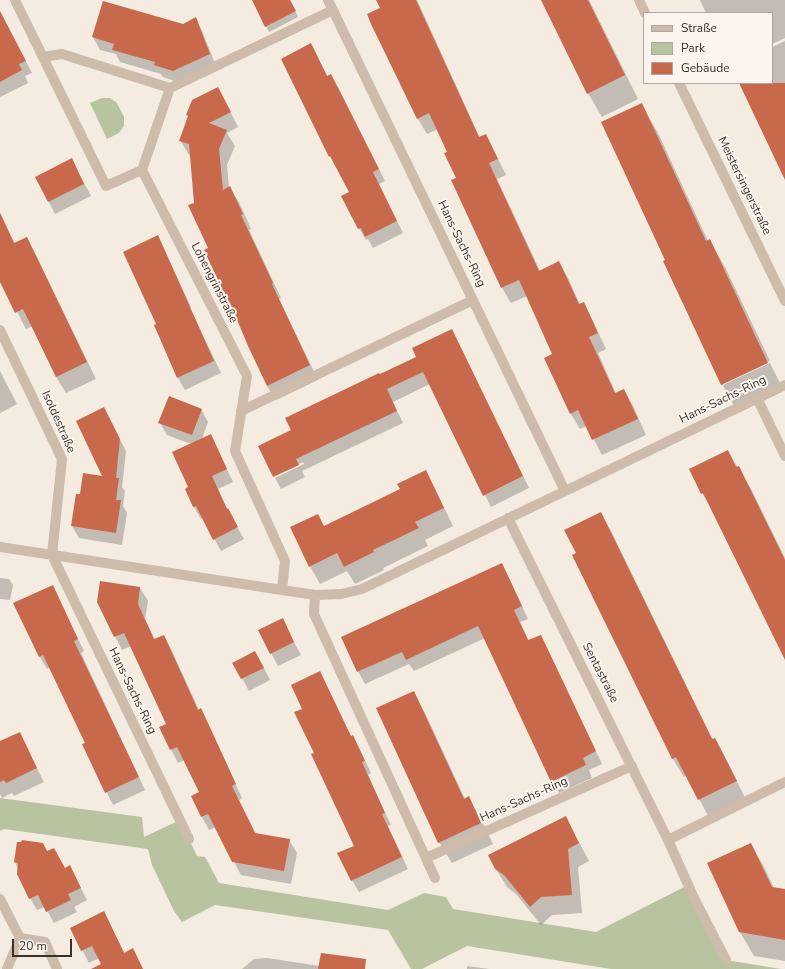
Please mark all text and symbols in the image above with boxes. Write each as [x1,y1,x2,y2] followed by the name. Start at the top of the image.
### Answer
[643,12,773,84] legend
[681,20,717,36] text: Straße
[681,40,705,56] text: Park
[681,60,730,76] text: Gebäude
[714,135,774,237] street label: Meistersingerstraße
[434,198,488,290] street label: Hans-Sachs-Ring
[188,240,240,326] street label: Lohengrinstraße
[677,373,769,427] street label: Hans-Sachs-Ring
[38,389,78,455] street label: Isoldestraße
[579,641,621,705] street label: Sentastraße
[105,645,159,737] street label: Hans-Sachs-Ring
[478,774,570,826] street label: Hans-Sachs-Ring
[14,931,74,957] scale bar
[19,938,47,954] text: 20 m

